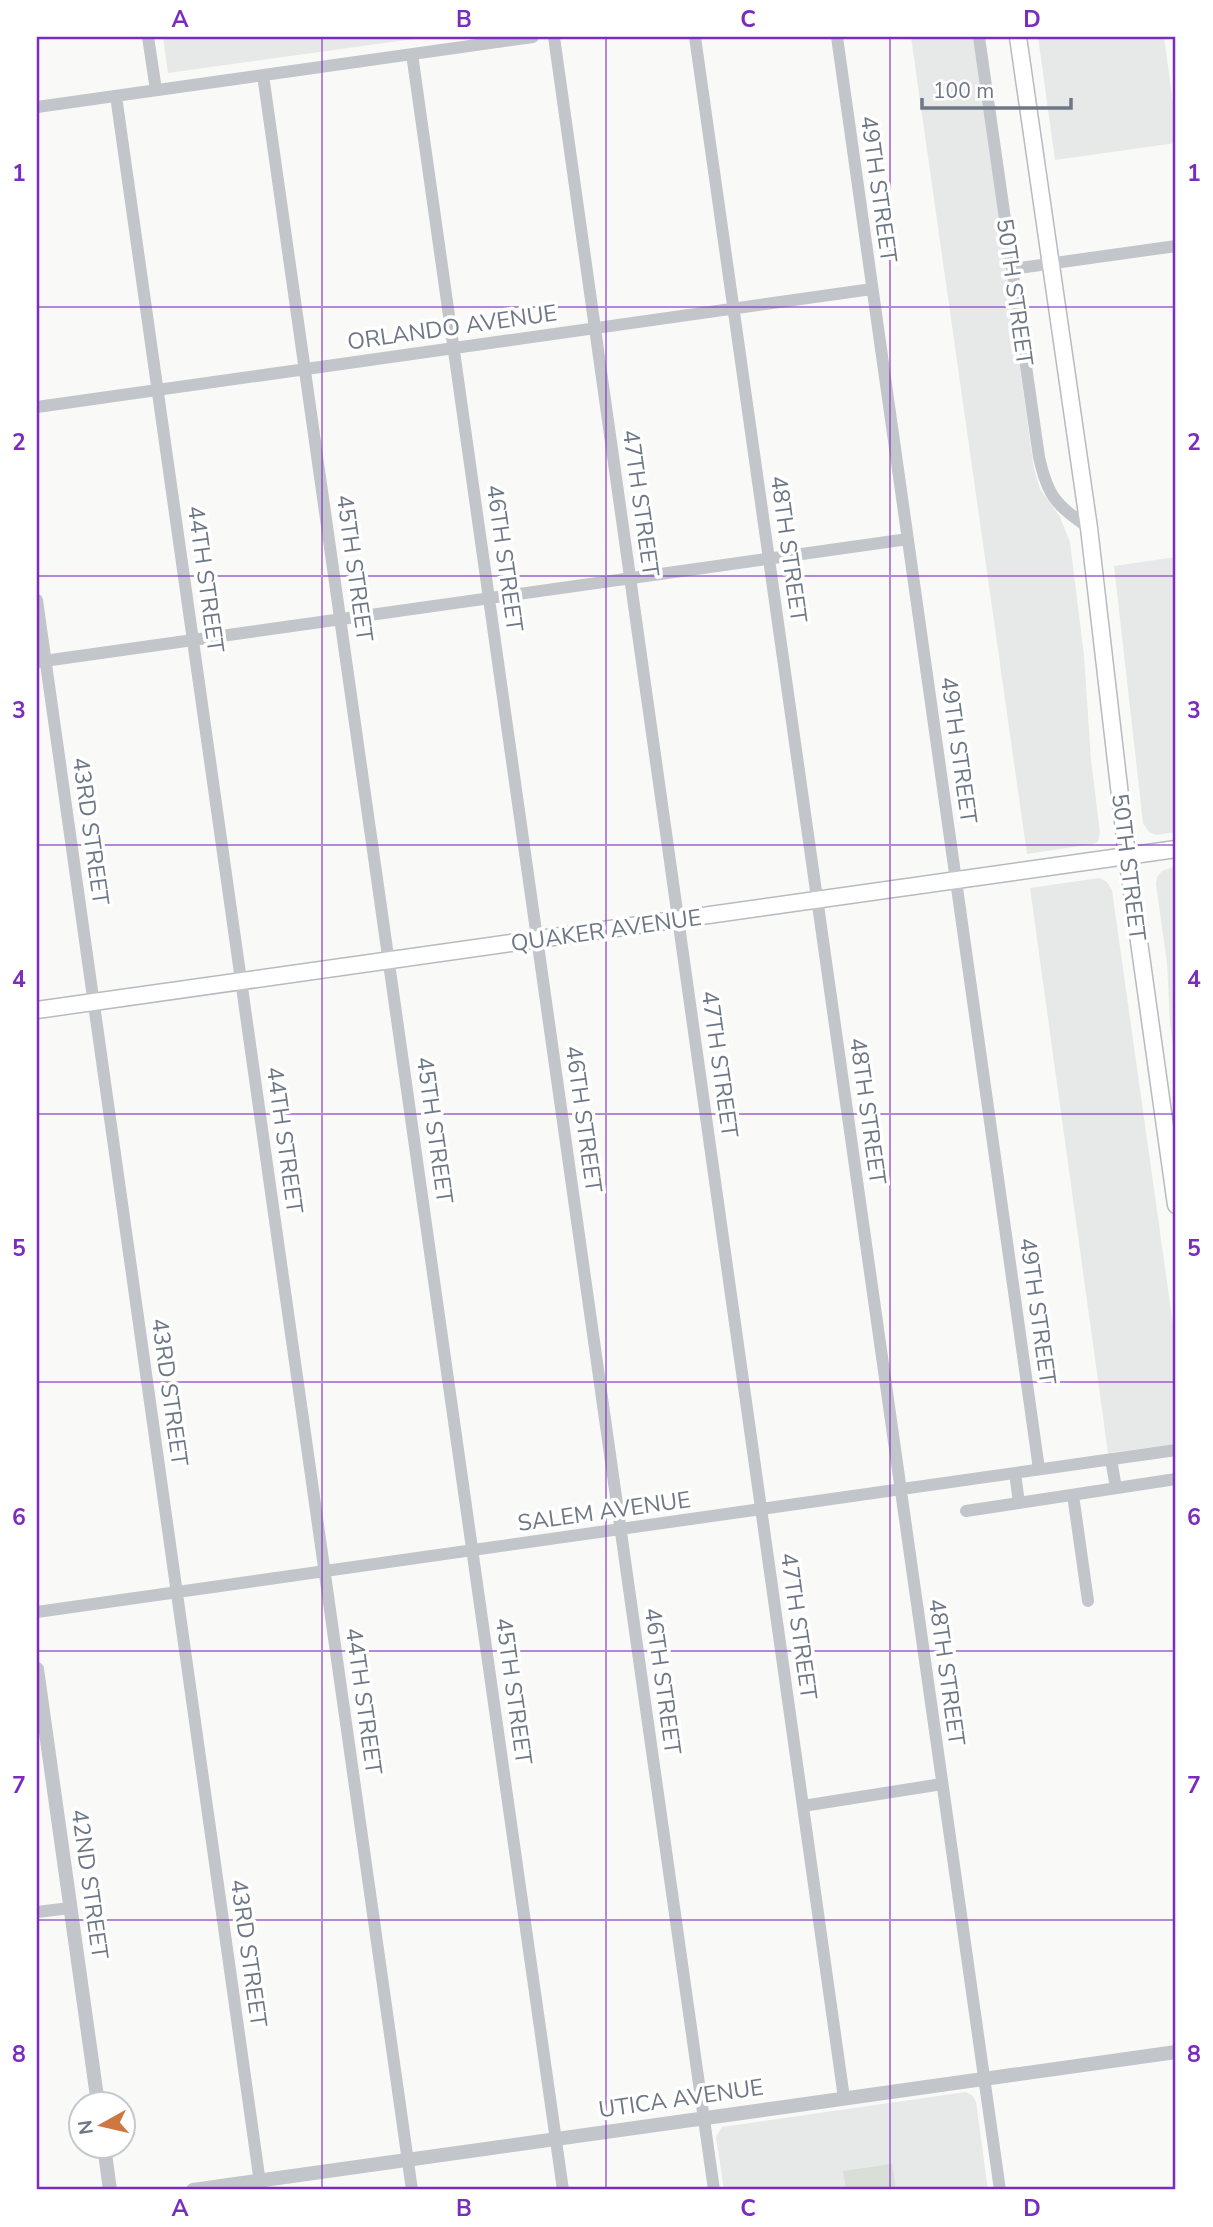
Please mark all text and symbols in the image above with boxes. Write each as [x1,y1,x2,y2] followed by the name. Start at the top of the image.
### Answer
[171,4,189,35] text: A
[456,4,472,35] text: B
[740,4,756,35] text: C
[1023,4,1041,35] text: D
[922,66,1071,110] scale bar
[933,77,994,105] text: 100 m
[853,114,904,265] street label: 49TH STREET
[12,158,26,189] text: 1
[1187,158,1201,189] text: 1
[989,217,1040,368] street label: 50TH STREET
[345,297,559,358] street label: ORLANDO AVENUE
[12,427,26,458] text: 2
[1187,427,1201,458] text: 2
[615,428,666,579] street label: 47TH STREET
[763,474,814,625] street label: 48TH STREET
[479,483,530,634] street label: 46TH STREET
[329,493,380,644] street label: 45TH STREET
[180,504,231,655] street label: 44TH STREET
[933,675,984,826] street label: 49TH STREET
[12,695,26,726] text: 3
[1187,695,1201,726] text: 3
[65,755,116,907] street label: 43RD STREET
[1104,792,1153,943] street label: 50TH STREET
[509,902,703,959] street label: QUAKER AVENUE
[12,964,26,995] text: 4
[1187,964,1201,995] text: 4
[694,989,745,1140] street label: 47TH STREET
[842,1036,893,1187] street label: 48TH STREET
[558,1044,609,1195] street label: 46TH STREET
[409,1055,460,1206] street label: 45TH STREET
[259,1065,310,1216] street label: 44TH STREET
[12,1233,26,1264] text: 5
[1187,1233,1201,1264] text: 5
[1012,1236,1063,1387] street label: 49TH STREET
[144,1316,195,1468] street label: 43RD STREET
[516,1484,693,1539] street label: SALEM AVENUE
[12,1502,26,1533] text: 6
[1187,1502,1201,1533] text: 6
[773,1551,824,1702] street label: 47TH STREET
[921,1597,972,1748] street label: 48TH STREET
[637,1606,688,1757] street label: 46TH STREET
[488,1616,539,1767] street label: 45TH STREET
[338,1626,389,1777] street label: 44TH STREET
[12,1770,26,1801] text: 7
[1187,1770,1201,1801] text: 7
[64,1807,115,1961] street label: 42ND STREET
[223,1877,274,2029] street label: 43RD STREET
[12,2039,26,2070] text: 8
[1187,2039,1201,2070] text: 8
[597,2072,766,2125] street label: UTICA AVENUE
[66,2090,136,2160] north arrow
[72,2118,100,2136] text: N
[171,2193,189,2224] text: A
[456,2193,472,2224] text: B
[740,2193,756,2224] text: C
[1023,2193,1041,2224] text: D

